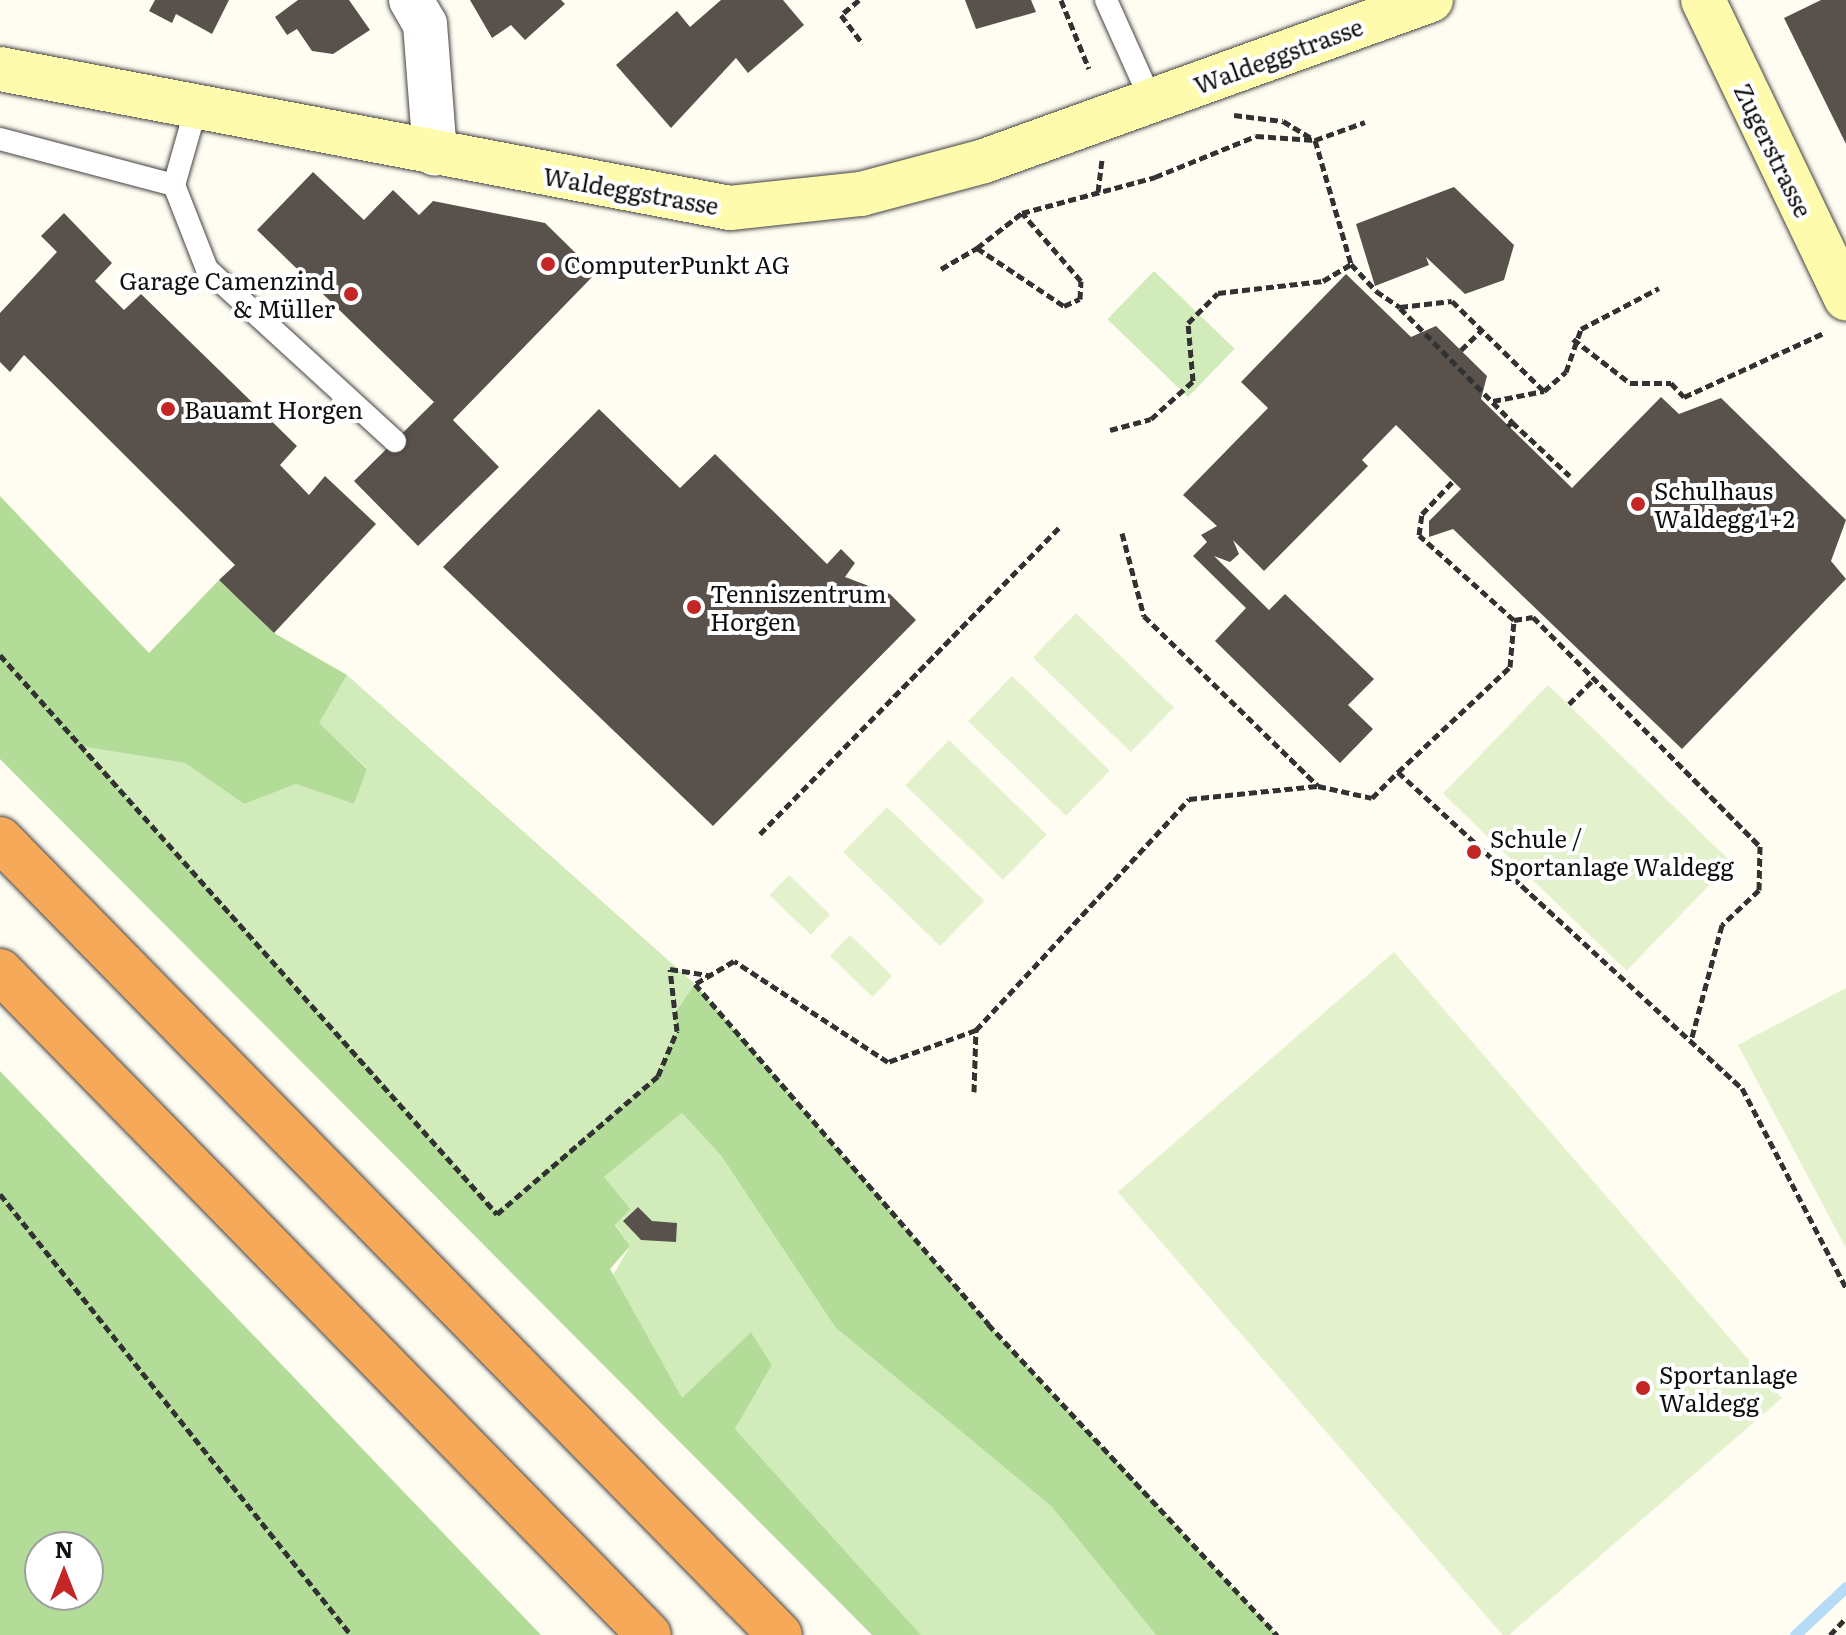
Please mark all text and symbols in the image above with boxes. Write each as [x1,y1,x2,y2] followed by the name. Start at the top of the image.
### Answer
[1190,11,1366,99] street label: Waldeggstrasse
[1729,78,1819,222] street label: Zugerstrasse
[541,160,721,220] street label: Waldeggstrasse
[564,250,790,278] place label: ComputerPunkt AG
[539,255,557,273] marker: ComputerPunkt AG
[119,266,335,322] place label: Garage Camenzind & Müller
[342,285,360,303] marker: Garage Camenzind & Müller
[184,395,363,423] place label: Bauamt Horgen
[159,400,177,418] marker: Bauamt Horgen
[1654,476,1795,532] place label: Schulhaus Waldegg 1+2
[1629,495,1647,513] marker: Schulhaus Waldegg 1+2
[710,579,887,635] place label: Tenniszentrum Horgen
[685,598,703,616] marker: Tenniszentrum Horgen
[1490,824,1734,880] place label: Schule / Sportanlage Waldegg
[1465,843,1483,861] marker: Schule / Sportanlage Waldegg
[1659,1360,1798,1416] place label: Sportanlage Waldegg
[1634,1379,1652,1397] marker: Sportanlage Waldegg
[24,1531,104,1611] north arrow
[55,1532,73,1565] text: N

